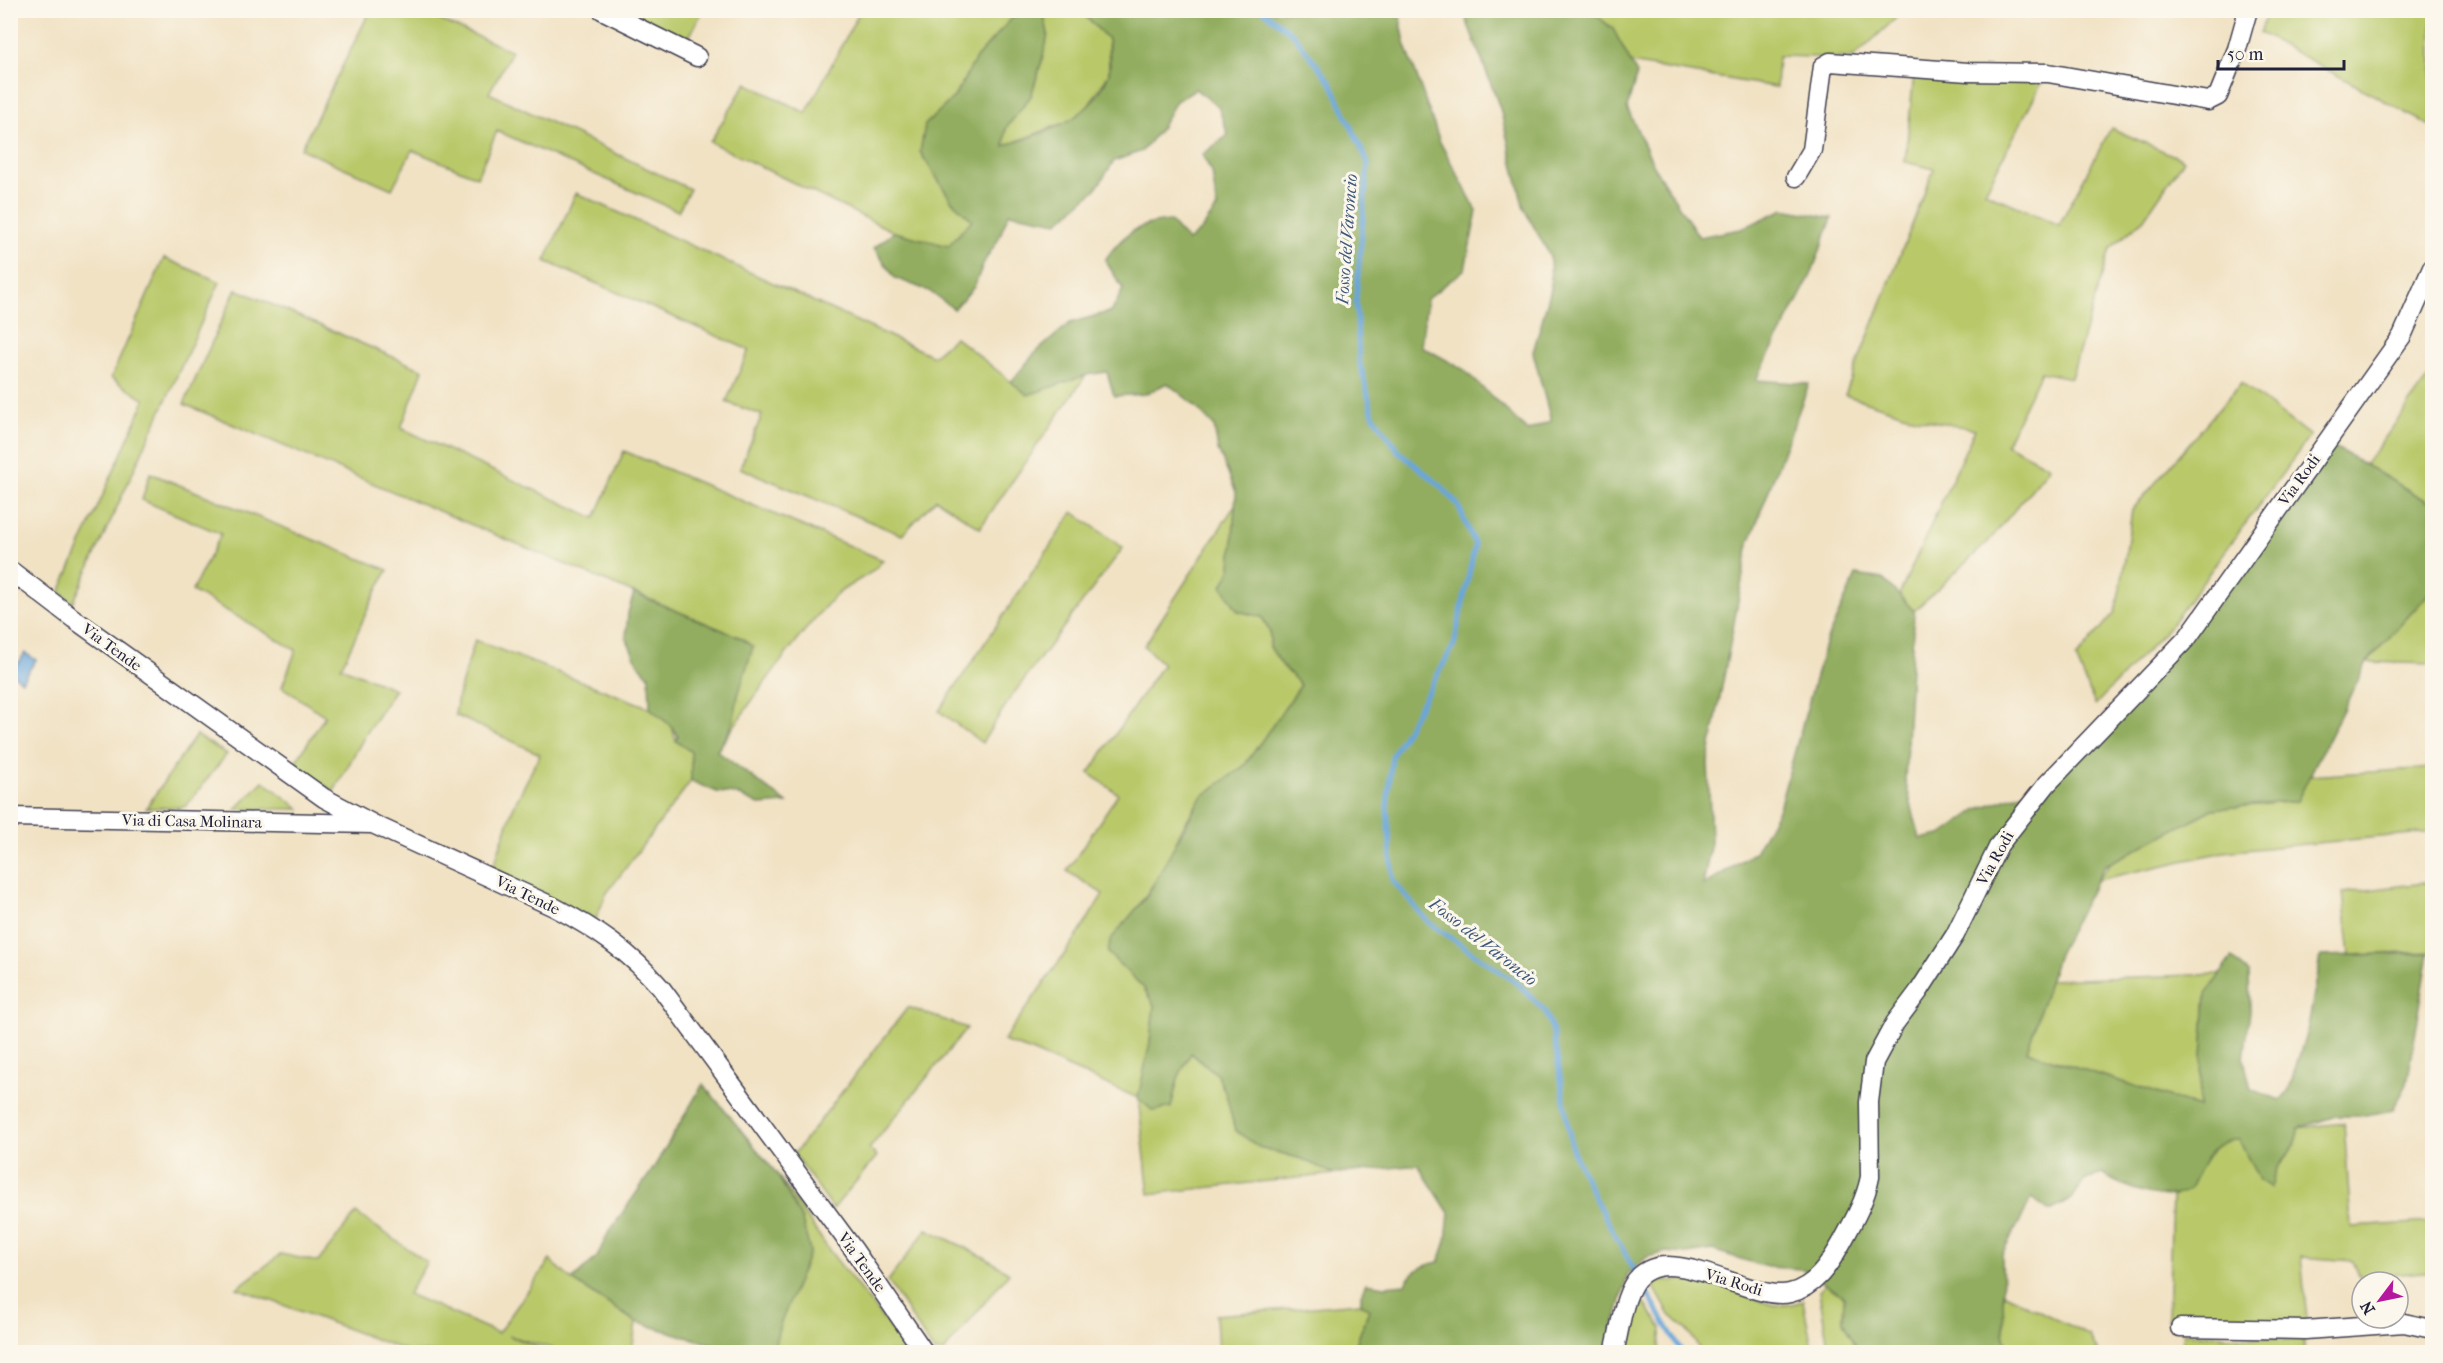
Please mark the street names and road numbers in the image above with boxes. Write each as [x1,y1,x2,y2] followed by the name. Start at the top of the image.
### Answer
[2273,450,2324,510] street label: Via Rodi
[78,618,146,675] street label: Via Tende
[121,810,263,832] street label: Via di Casa Molinara
[1972,827,2018,889] street label: Via Rodi
[492,871,563,919] street label: Via Tende
[833,1228,890,1296] street label: Via Tende
[1702,1264,1765,1300] street label: Via Rodi

